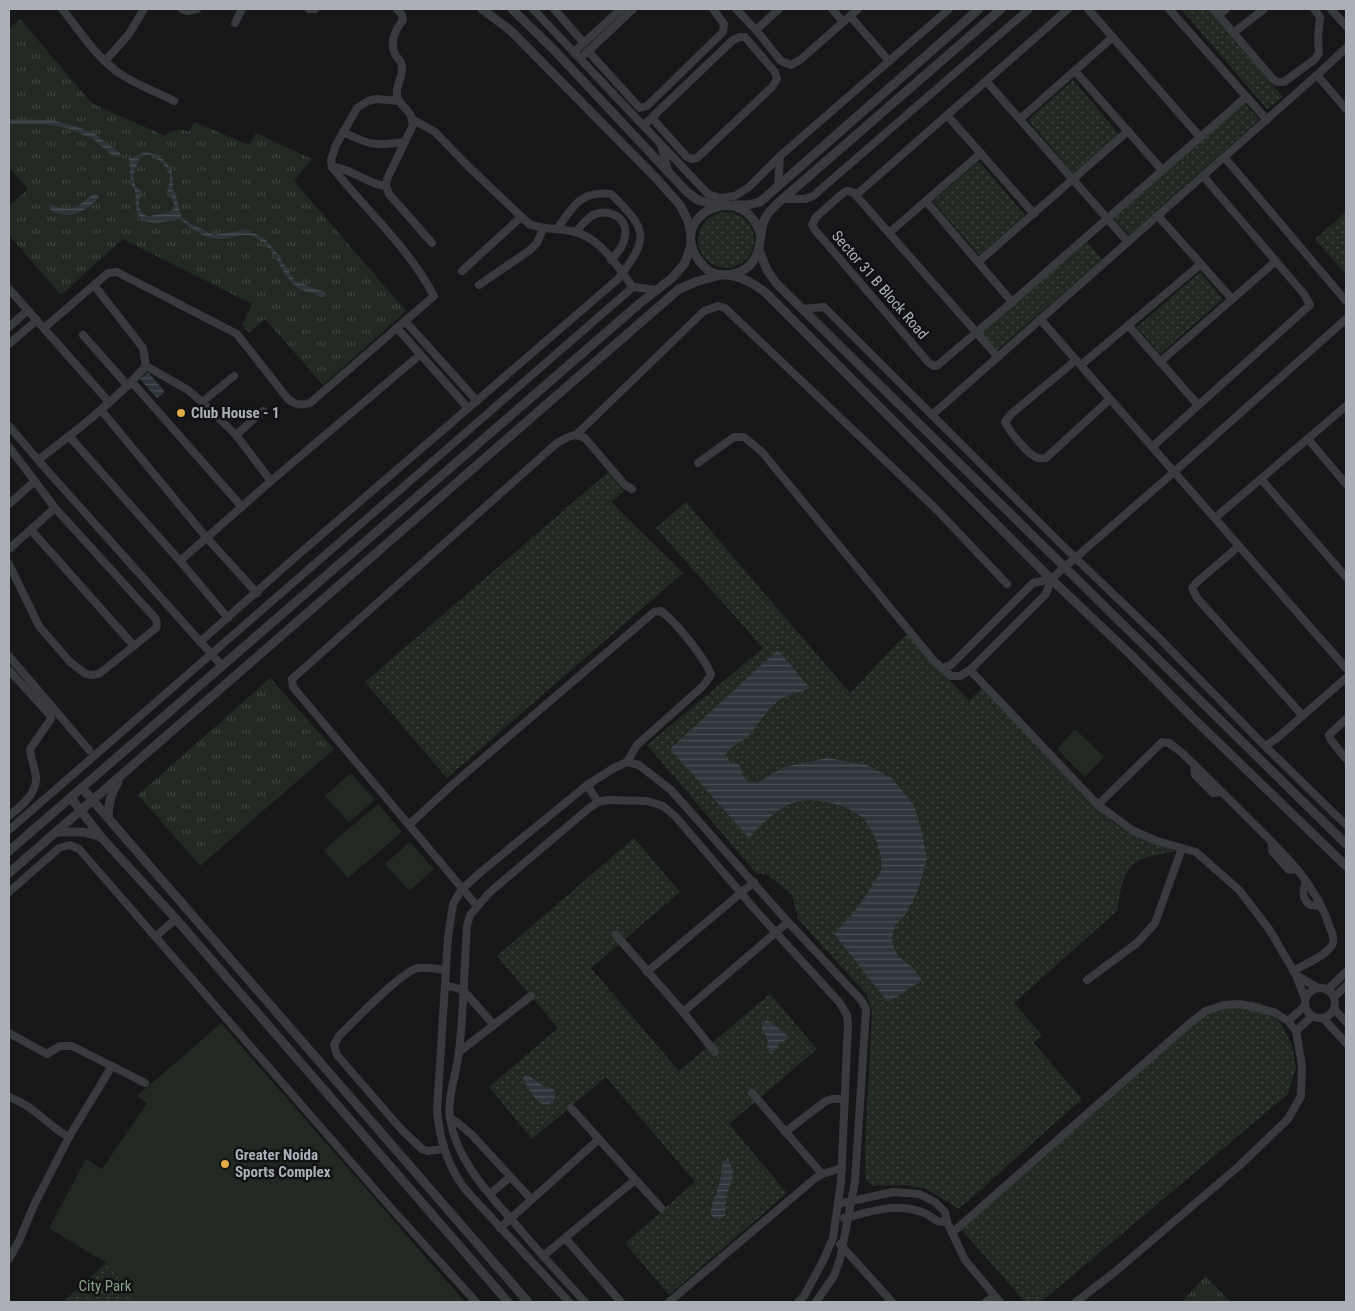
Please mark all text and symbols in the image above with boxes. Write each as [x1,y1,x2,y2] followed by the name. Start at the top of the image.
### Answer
[828,227,932,343] street label: Sector 31 B Block Road
[191,404,280,422] place label: Club House - 1
[175,407,187,419] marker: Club House - 1
[235,1146,331,1181] place label: Greater Noida Sports Complex
[219,1158,231,1170] marker: Greater Noida Sports Complex
[79,1277,132,1295] park label: City Park

